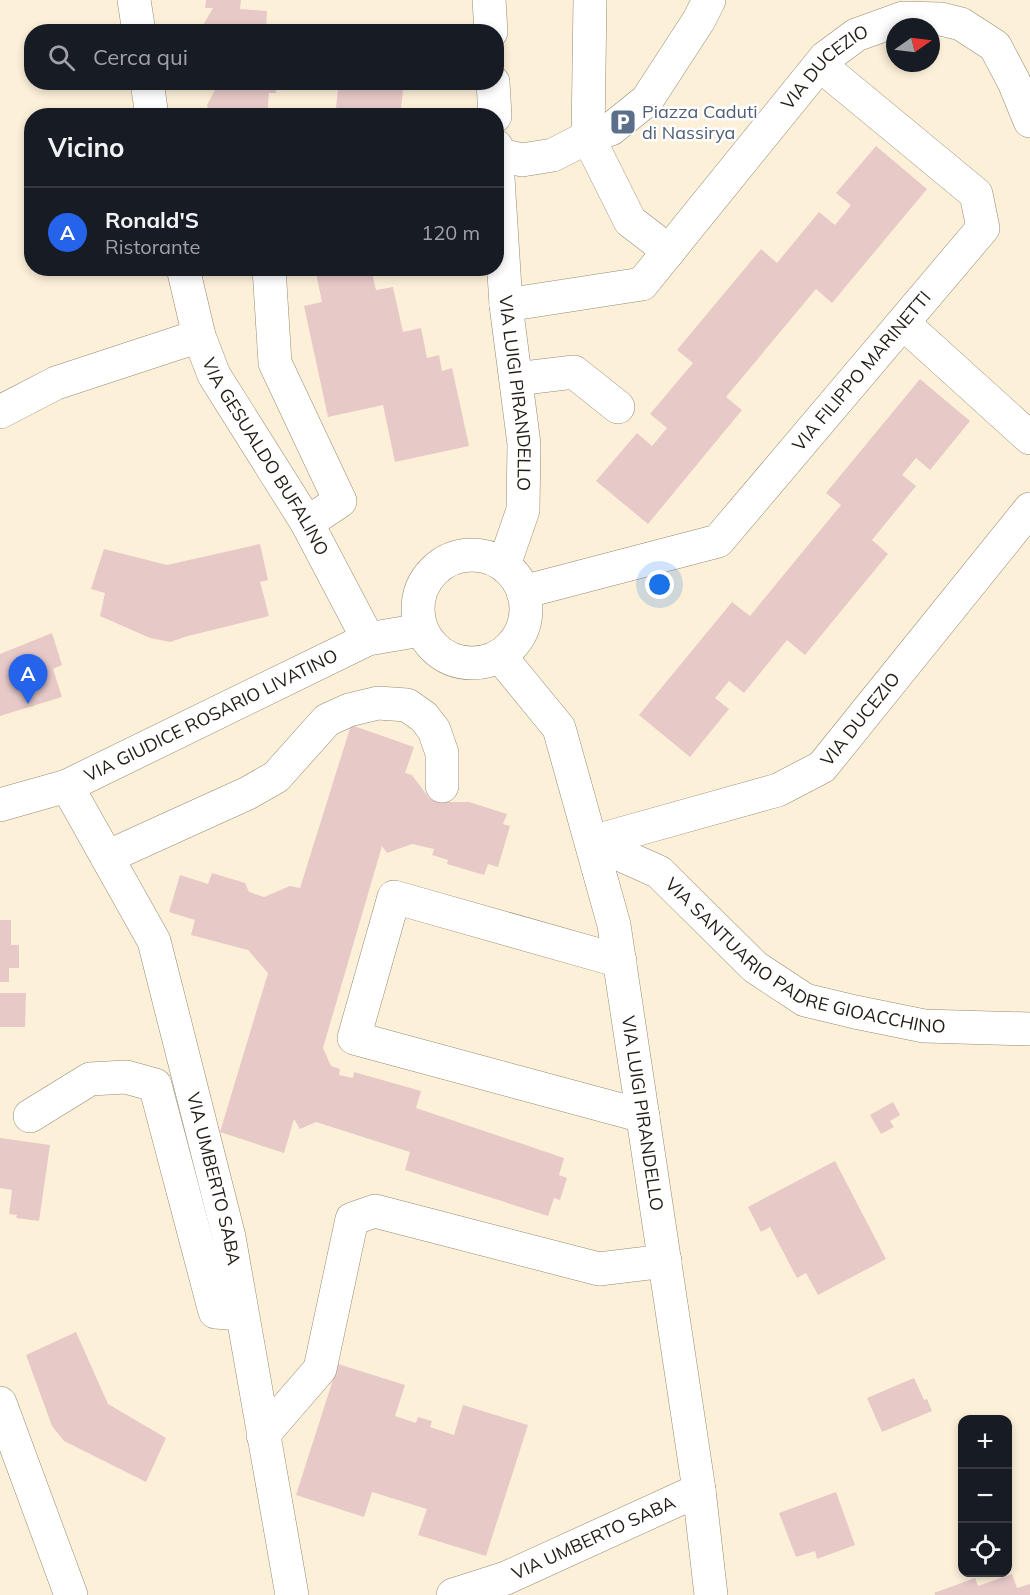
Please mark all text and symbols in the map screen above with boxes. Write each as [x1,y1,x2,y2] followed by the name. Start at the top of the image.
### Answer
[886,18,940,72] north arrow
[776,20,871,114] street label: VIA DUCEZIO
[24,24,504,90] search box
[45,41,78,74] icon: search
[93,43,188,71] text: Cerca qui
[642,100,757,144] place label: Piazza Caduti di Nassirya
[608,107,638,137] parking icon: Piazza Caduti di Nassirya
[48,131,125,164] text: Vicino
[105,206,199,234] text: Ronald'S
[60,220,75,245] text: A
[421,220,480,245] text: 120 m
[105,234,200,259] text: Ristorante
[787,286,936,456] street label: VIA FILIPPO MARINETTI
[494,294,536,491] street label: VIA LUIGI PIRANDELLO
[197,354,334,559] street label: VIA GESUALDO BUFALINO
[645,570,674,599] your location
[80,644,341,787] street label: VIA GIUDICE ROSARIO LIVATINO
[9,654,48,704] pin: A
[815,667,905,771] street label: VIA DUCEZIO
[660,873,946,1038] street label: VIA SANTUARIO PADRE GIOACCHINO
[617,1014,669,1212] street label: VIA LUIGI PIRANDELLO
[182,1090,246,1267] street label: VIA UMBERTO SABA
[958,1415,1012,1577] map controls
[958,1415,1012,1469] button: +
[958,1469,1012,1523] button: −
[508,1490,679,1585] street label: VIA UMBERTO SABA
[958,1523,1012,1577] button: locate

